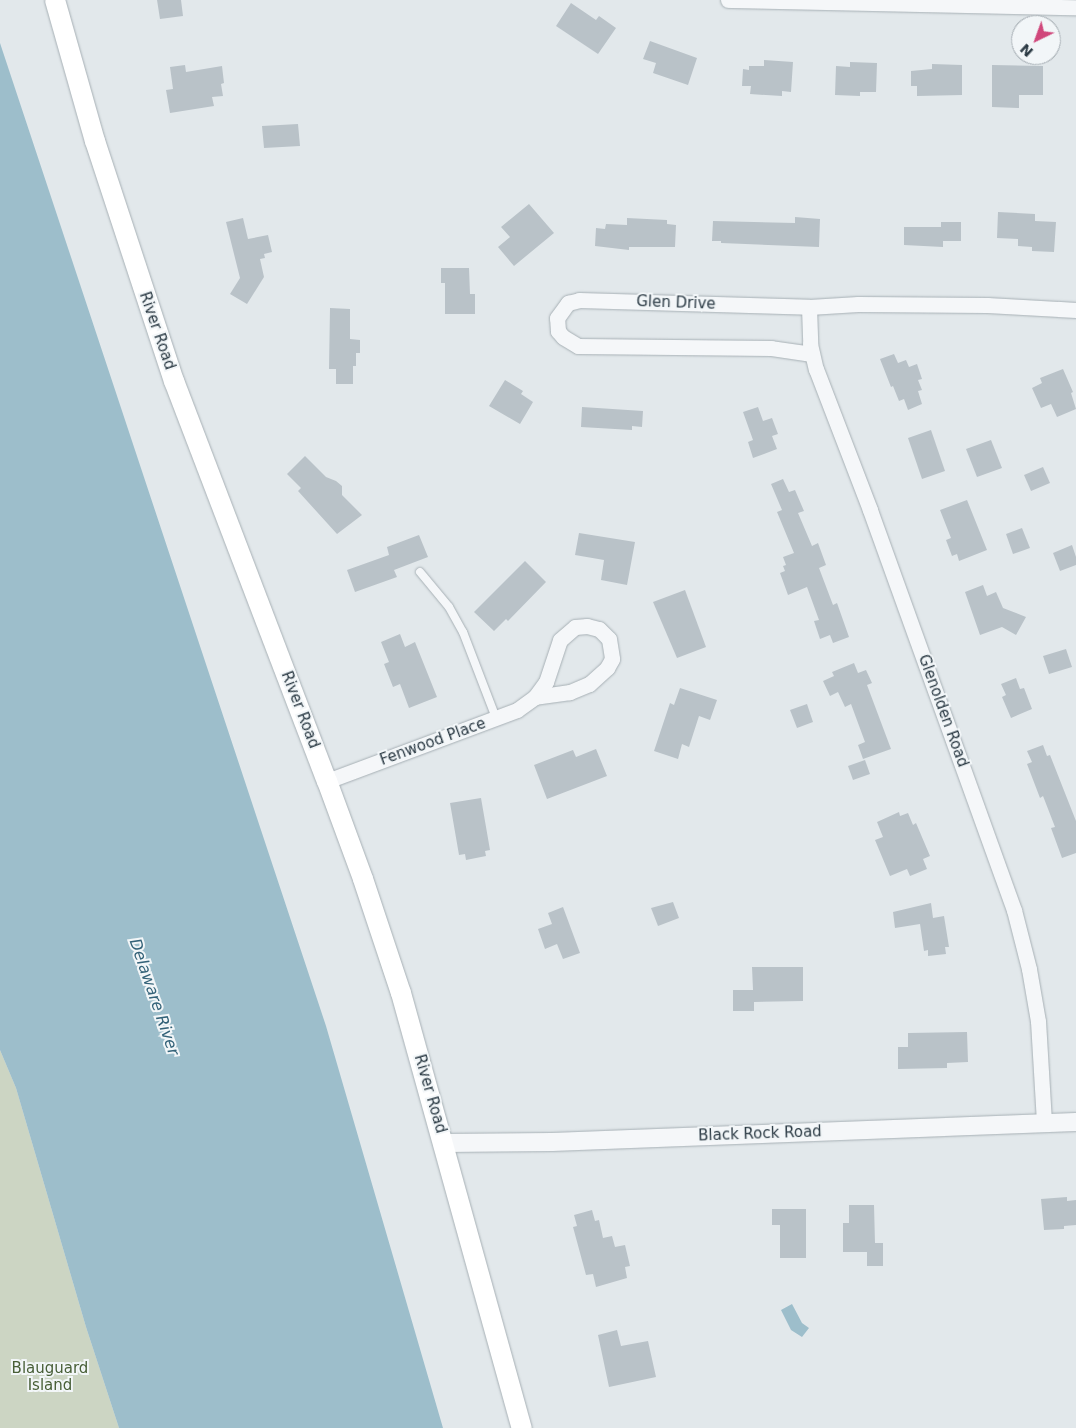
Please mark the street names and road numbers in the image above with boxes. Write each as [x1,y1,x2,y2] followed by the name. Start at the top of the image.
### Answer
[135,290,179,372] street label: River Road
[636,293,716,313] street label: Glen Drive
[914,652,972,770] street label: Glenolden Road
[277,669,323,751] street label: River Road
[378,715,488,769] street label: Fenwood Place
[410,1052,450,1136] street label: River Road
[698,1123,822,1145] street label: Black Rock Road

